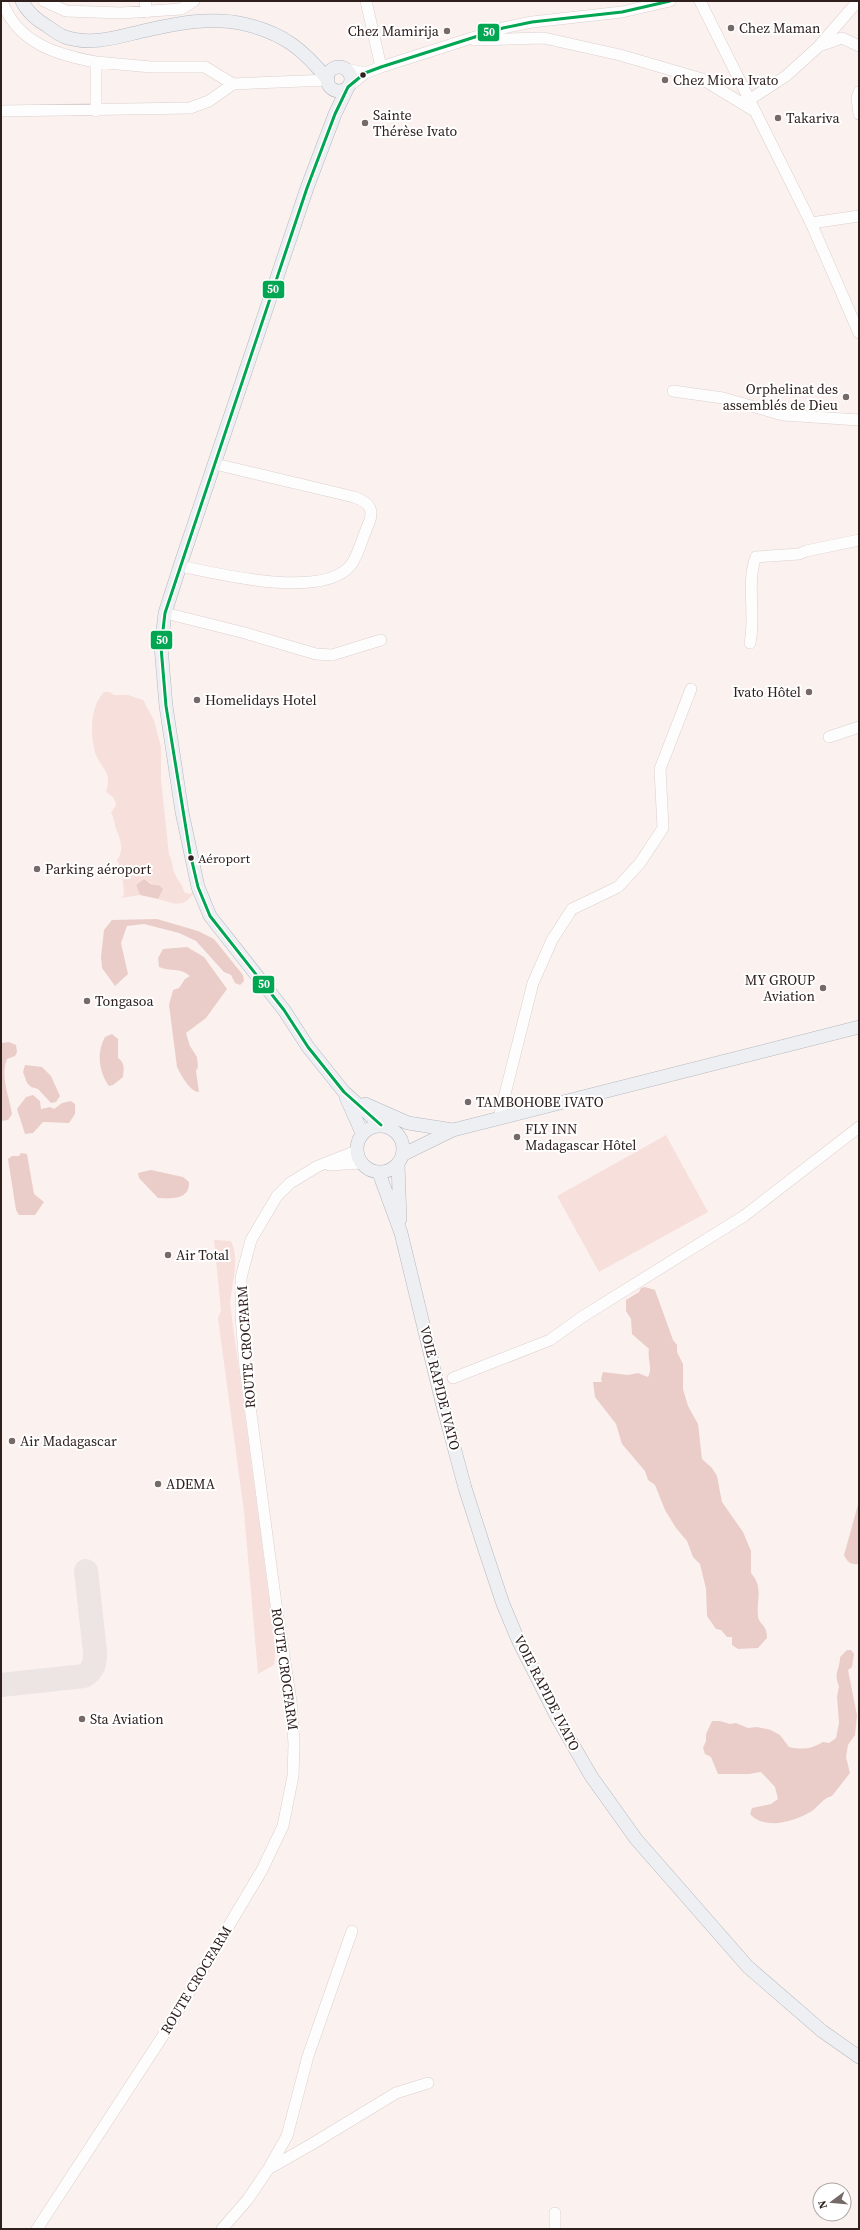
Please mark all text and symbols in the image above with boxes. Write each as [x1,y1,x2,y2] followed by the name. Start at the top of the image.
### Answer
[739,18,821,38] place label: Chez Maman
[348,21,440,41] place label: Chez Mamirija
[477,23,500,42] line badge: 50
[726,23,736,33] marker: Chez Maman
[483,25,495,40] text: 50
[442,26,452,36] marker: Chez Mamirija
[358,70,368,80] unlabelled marker
[673,70,779,90] place label: Chez Miora Ivato
[660,75,670,85] marker: Chez Miora Ivato
[373,105,458,141] place label: Sainte Thérèse Ivato
[786,108,840,128] place label: Takariva
[773,113,783,123] marker: Takariva
[360,118,370,128] marker: Sainte Thérèse Ivato
[262,280,285,299] line badge: 50
[267,282,279,297] text: 50
[723,379,838,415] place label: Orphelinat des assemblés de Dieu
[841,392,851,402] marker: Orphelinat des assemblés de Dieu
[150,630,173,650] line badge: 50
[156,633,168,648] text: 50
[733,682,801,702] place label: Ivato Hôtel
[804,687,814,697] marker: Ivato Hôtel
[205,690,317,710] place label: Homelidays Hotel
[192,695,202,705] marker: Homelidays Hotel
[198,850,251,867] place label: Aéroport
[186,853,196,863] marker: Aéroport
[45,859,152,879] place label: Parking aéroport
[32,864,42,874] marker: Parking aéroport
[745,970,816,1006] place label: MY GROUP Aviation
[252,975,275,994] line badge: 50
[258,977,270,992] text: 50
[818,983,828,993] marker: MY GROUP Aviation
[95,991,155,1011] place label: Tongasoa
[82,996,92,1006] marker: Tongasoa
[476,1092,604,1112] place label: TAMBOHOBE IVATO
[463,1097,473,1107] marker: TAMBOHOBE IVATO
[525,1119,637,1155] place label: FLY INN Madagascar Hôtel
[512,1132,522,1142] marker: FLY INN Madagascar Hôtel
[176,1245,229,1265] place label: Air Total
[163,1250,173,1260] marker: Air Total
[232,1285,260,1409] street label: ROUTE CROCFARM
[415,1324,465,1452] street label: VOIE RAPIDE IVATO
[20,1431,117,1451] place label: Air Madagascar
[7,1436,17,1446] marker: Air Madagascar
[166,1474,216,1494] place label: ADEMA
[153,1479,163,1489] marker: ADEMA
[267,1607,303,1731] street label: ROUTE CROCFARM
[509,1632,585,1755] street label: VOIE RAPIDE IVATO
[90,1709,164,1729] place label: Sta Aviation
[77,1714,87,1724] marker: Sta Aviation
[156,1922,236,2038] street label: ROUTE CROCFARM
[812,2182,852,2222] north arrow
[815,2199,831,2211] text: N

